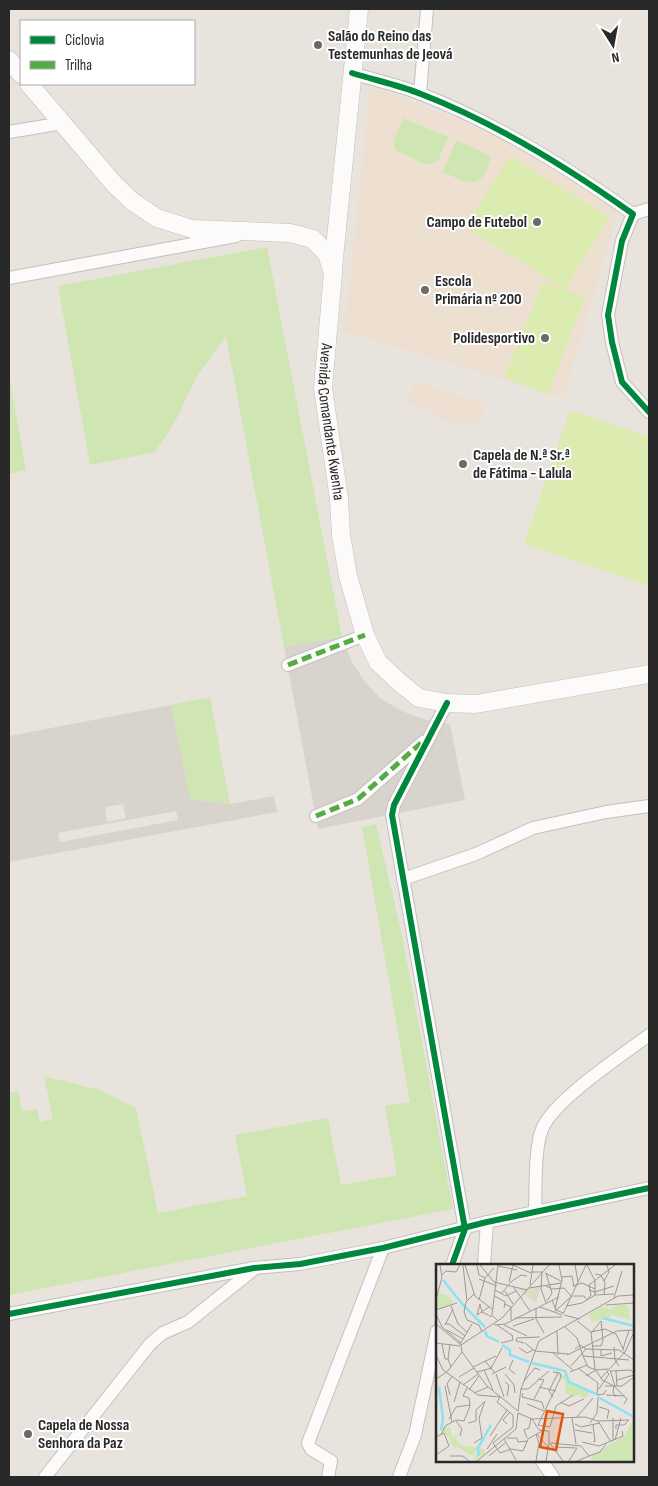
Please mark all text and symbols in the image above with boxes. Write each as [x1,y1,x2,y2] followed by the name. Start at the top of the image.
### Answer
[20,20,195,85] legend
[588,20,638,70] north arrow
[328,27,453,64] place label: Salão do Reino das Testemunhas de Jeová
[65,31,105,50] text: Ciclovia
[312,39,324,51] marker: Salão do Reino das Testemunhas de Jeová
[610,48,621,66] text: N
[65,56,92,75] text: Trilha
[426,213,527,232] place label: Campo de Futebol
[531,216,543,228] marker: Campo de Futebol
[435,272,522,309] place label: Escola Primária nº 200
[419,284,431,296] marker: Escola Primária nº 200
[453,329,535,348] place label: Polidesportivo
[539,332,551,344] marker: Polidesportivo
[314,342,349,501] street label: Avenida Comandante Kwenha
[473,446,572,483] place label: Capela de N.ª Sr.ª de Fátima - Lalula
[457,458,469,470] marker: Capela de N.ª Sr.ª de Fátima - Lalula
[436,1264,633,1461] inset map
[38,1416,129,1453] place label: Capela de Nossa Senhora da Paz
[22,1428,34,1440] marker: Capela de Nossa Senhora da Paz

